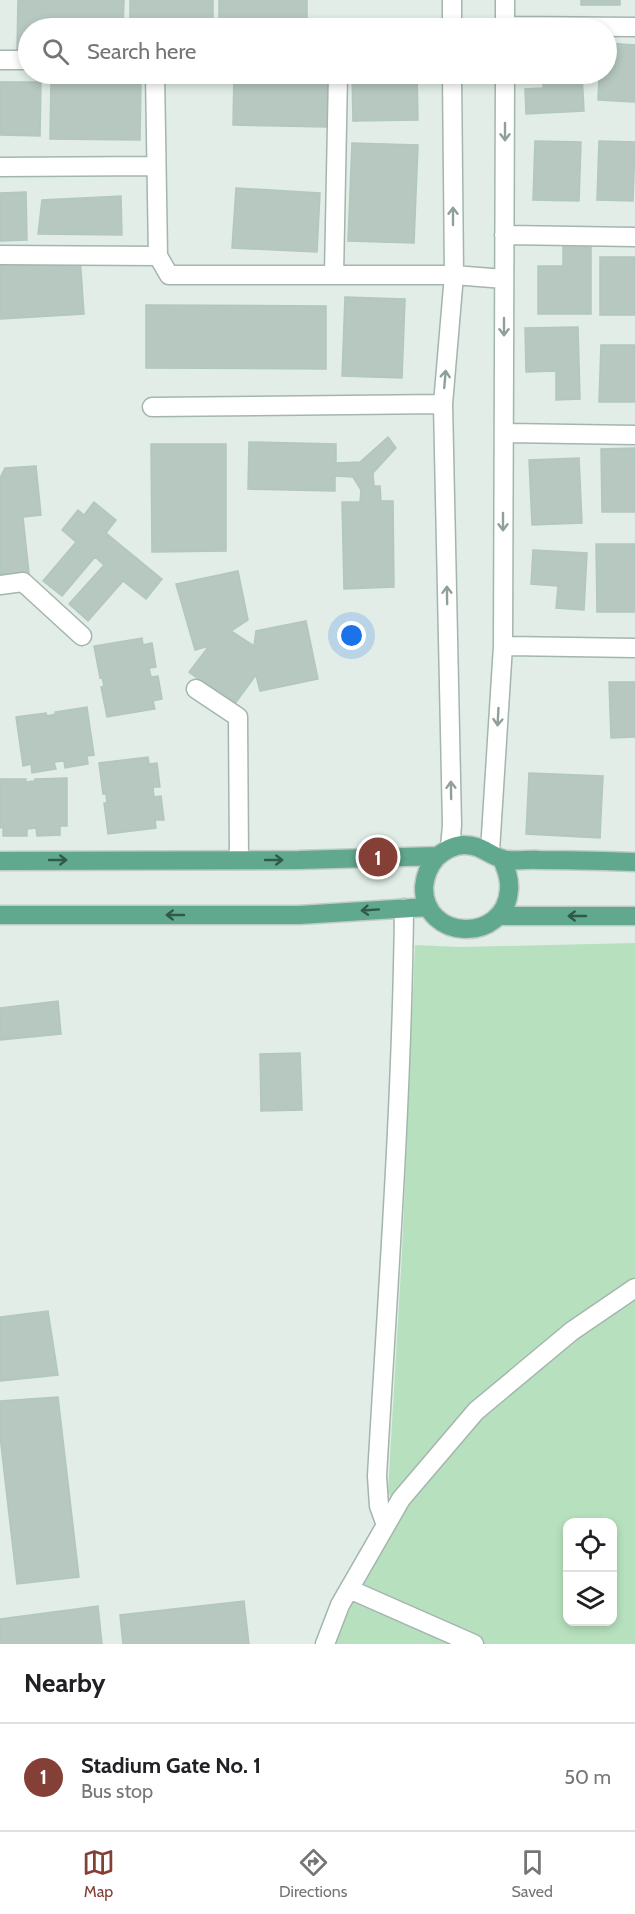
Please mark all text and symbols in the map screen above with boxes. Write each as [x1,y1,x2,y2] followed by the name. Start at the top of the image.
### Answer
[18,18,617,84] search box
[39,35,72,68] icon: search
[87,38,196,65] text: Search here
[499,121,511,141] one-way arrow
[447,207,459,227] one-way arrow
[498,316,510,336] one-way arrow
[440,370,451,390] one-way arrow
[497,511,509,531] one-way arrow
[441,586,453,606] one-way arrow
[337,621,366,650] your location
[493,706,504,726] one-way arrow
[445,780,457,800] one-way arrow
[358,834,398,880] pin: 1
[48,854,68,866] one-way arrow
[264,854,284,866] one-way arrow
[360,905,380,916] one-way arrow
[166,909,186,921] one-way arrow
[567,910,587,922] one-way arrow
[563,1518,617,1626] map controls
[563,1518,617,1572] button: locate
[563,1572,617,1626] button: layers
[24,1667,105,1699] text: Nearby
[81,1752,261,1779] text: Stadium Gate No. 1
[40,1765,47,1789] text: 1
[564,1765,611,1789] text: 50 m
[81,1779,153,1803] text: Bus stop
[82,1846,115,1901] tab: Map
[279,1846,347,1901] tab: Directions
[511,1846,553,1901] tab: Saved

